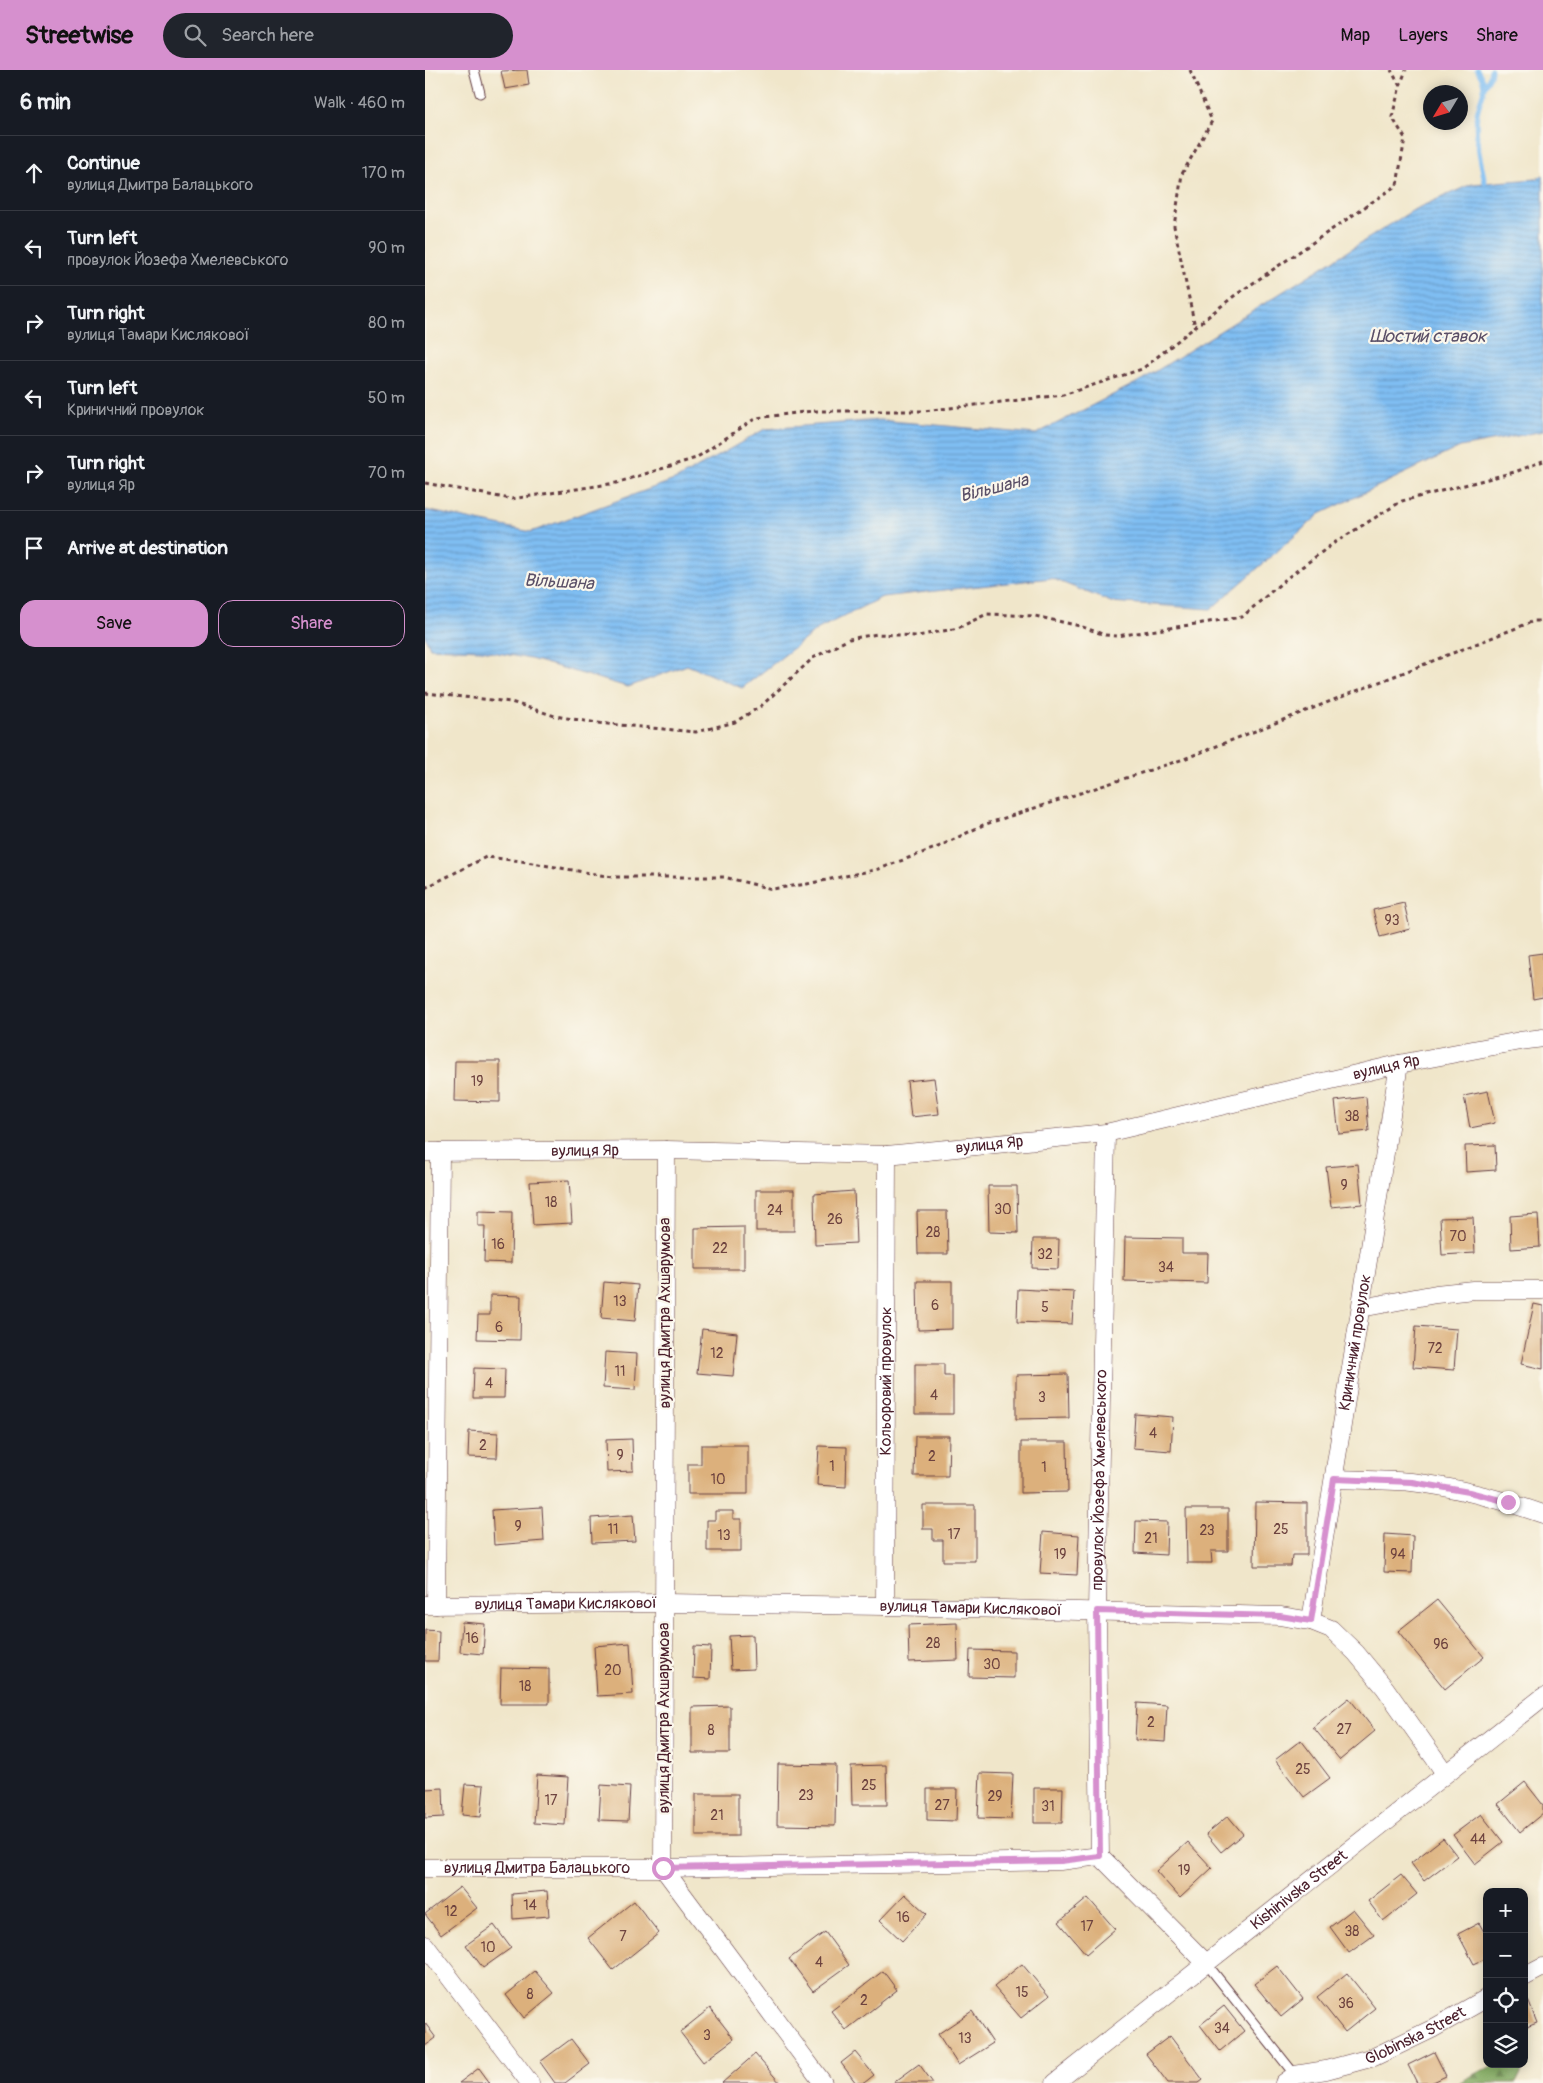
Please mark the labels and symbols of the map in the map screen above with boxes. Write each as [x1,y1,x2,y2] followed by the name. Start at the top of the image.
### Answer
[1423,85,1468,130] north arrow
[1370,325,1488,348] water label: Шостий ставок
[957,468,1032,508] water label: Вільшана
[524,569,596,595] water label: Вільшана
[1384,912,1400,929] house number: 93
[1351,1050,1421,1085] street label: вулиця Яр
[471,1073,483,1090] house number: 19
[1345,1108,1359,1125] house number: 38
[955,1131,1024,1158] street label: вулиця Яр
[551,1140,619,1161] street label: вулиця Яр
[1340,1177,1348,1194] house number: 9
[545,1194,557,1211] house number: 18
[994,1201,1012,1218] house number: 30
[767,1202,783,1219] house number: 24
[827,1211,843,1228] house number: 26
[655,1218,675,1409] street label: вулиця Дмитра Ахшарумова
[926,1224,940,1241] house number: 28
[1450,1228,1466,1245] house number: 70
[491,1236,505,1253] house number: 16
[712,1240,728,1257] house number: 22
[1037,1246,1053,1263] house number: 32
[1158,1259,1174,1276] house number: 34
[1334,1273,1376,1412] street label: Криничний провулок
[613,1293,627,1310] house number: 13
[931,1297,939,1314] house number: 6
[1041,1299,1049,1316] house number: 5
[876,1307,896,1455] street label: Кольоровий провулок
[495,1319,503,1336] house number: 6
[1427,1340,1443,1357] house number: 72
[710,1345,724,1362] house number: 12
[615,1363,625,1380] house number: 11
[1087,1369,1112,1591] street label: провулок Йозефа Хмелевського
[485,1375,493,1392] house number: 4
[930,1387,938,1404] house number: 4
[1038,1389,1046,1406] house number: 3
[1149,1425,1157,1442] house number: 4
[479,1437,487,1454] house number: 2
[616,1447,624,1464] house number: 9
[928,1448,936,1465] house number: 2
[829,1458,835,1475] house number: 1
[1041,1459,1047,1476] house number: 1
[710,1471,726,1488] house number: 10
[1497,1491,1520,1514] route end
[514,1518,522,1535] house number: 9
[608,1521,618,1538] house number: 11
[1273,1521,1289,1538] house number: 25
[1199,1522,1215,1539] house number: 23
[948,1526,961,1543] house number: 17
[717,1527,731,1544] house number: 13
[1144,1530,1158,1547] house number: 21
[1054,1546,1066,1563] house number: 19
[1390,1546,1406,1563] house number: 94
[474,1593,658,1615] street label: вулиця Тамари Кислякової
[879,1596,1063,1620] street label: вулиця Тамари Кислякової
[654,1623,674,1814] street label: вулиця Дмитра Ахшарумова
[465,1630,479,1647] house number: 16
[926,1635,940,1652] house number: 28
[1433,1636,1449,1653] house number: 96
[983,1656,1001,1673] house number: 30
[604,1662,622,1679] house number: 20
[519,1678,531,1695] house number: 18
[1147,1714,1155,1731] house number: 2
[1336,1721,1352,1738] house number: 27
[707,1722,715,1739] house number: 8
[1295,1761,1311,1778] house number: 25
[861,1777,877,1794] house number: 25
[798,1787,814,1804] house number: 23
[987,1788,1003,1805] house number: 29
[545,1792,558,1809] house number: 17
[934,1797,950,1814] house number: 27
[1041,1798,1055,1815] house number: 31
[710,1807,724,1824] house number: 21
[1470,1831,1486,1848] house number: 44
[1247,1845,1352,1934] street label: Kishinivska Street
[652,1857,675,1880] route start
[444,1858,631,1878] street label: вулиця Дмитра Балацького
[1178,1862,1190,1879] house number: 19
[523,1897,537,1914] house number: 14
[444,1903,458,1920] house number: 12
[896,1909,910,1926] house number: 16
[1081,1918,1094,1935] house number: 17
[1345,1923,1359,1940] house number: 38
[619,1928,627,1945] house number: 7
[480,1939,496,1956] house number: 10
[815,1954,823,1971] house number: 4
[1015,1984,1029,2001] house number: 15
[526,1986,534,2003] house number: 8
[860,1992,868,2009] house number: 2
[1338,1995,1354,2012] house number: 36
[1363,2002,1470,2069] street label: Globinska Street
[1214,2020,1230,2037] house number: 34
[703,2027,711,2044] house number: 3
[958,2030,972,2047] house number: 13

